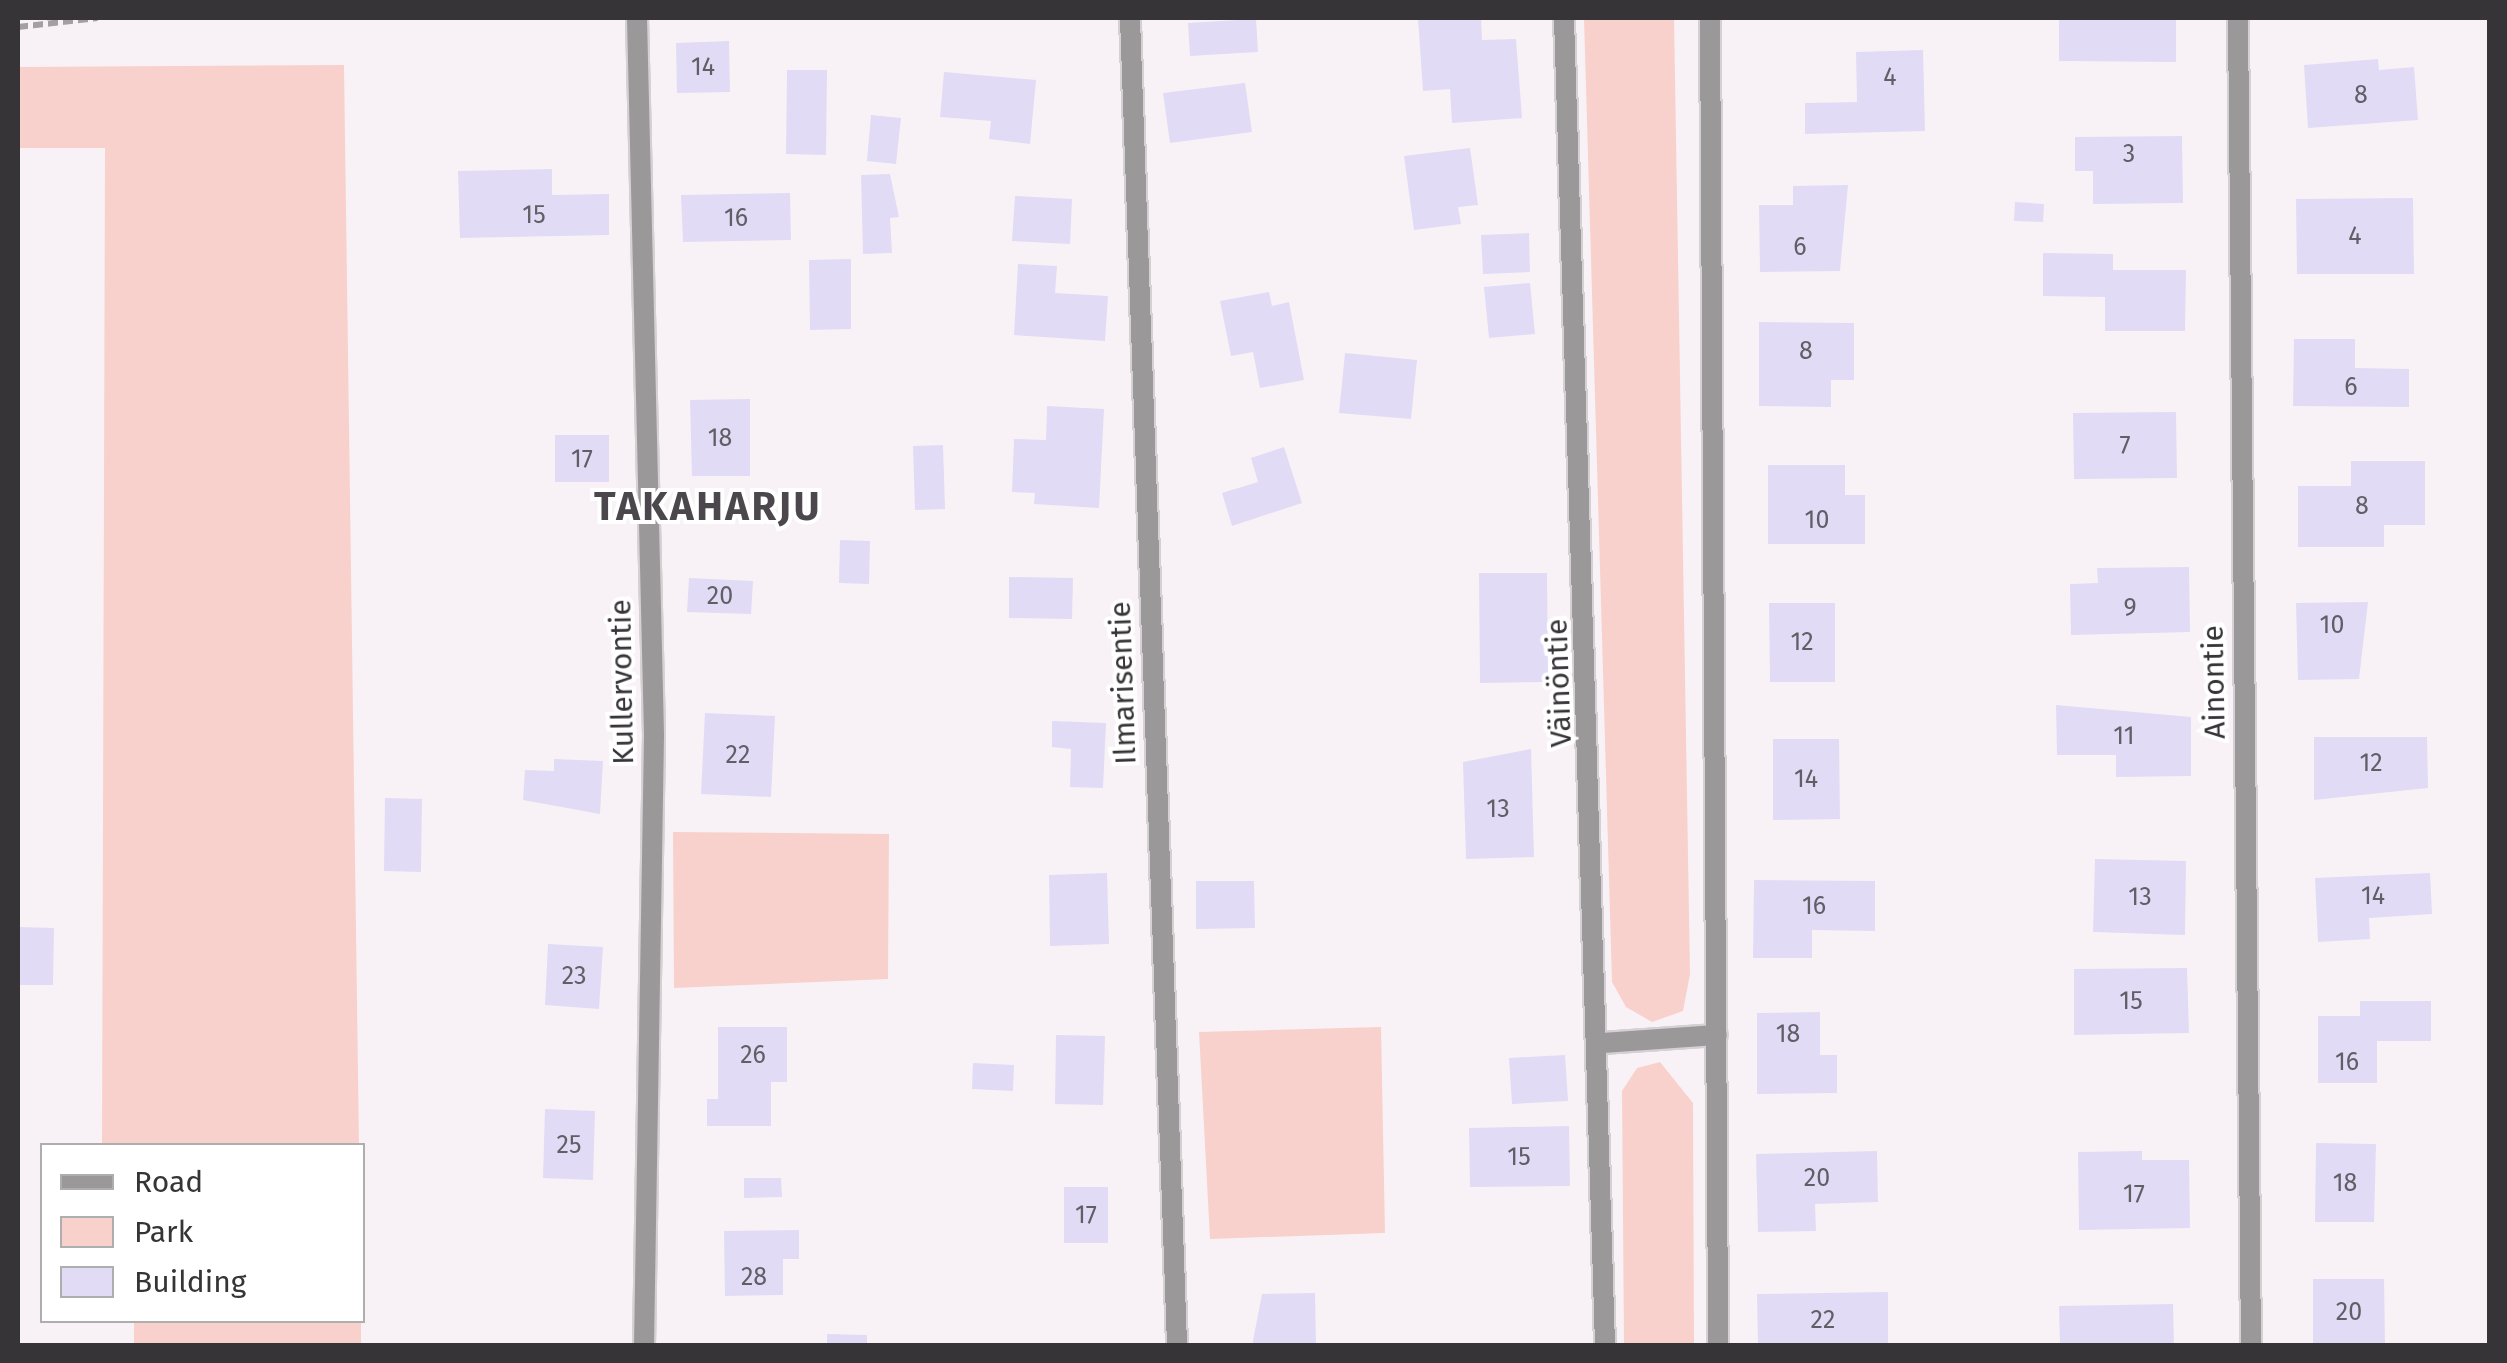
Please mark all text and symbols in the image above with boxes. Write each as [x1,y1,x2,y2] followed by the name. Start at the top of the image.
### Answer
[691,52,715,82] house number: 14
[1883,62,1897,92] house number: 4
[2354,80,2368,110] house number: 8
[2123,139,2135,169] house number: 3
[522,200,546,230] house number: 15
[724,203,748,233] house number: 16
[2348,221,2362,251] house number: 4
[1793,232,1807,262] house number: 6
[1799,336,1813,366] house number: 8
[2344,372,2358,402] house number: 6
[708,423,732,453] house number: 18
[2119,430,2131,460] house number: 7
[571,444,593,474] house number: 17
[594,483,822,531] district label: TAKAHARJU
[2355,491,2369,521] house number: 8
[1805,505,1829,535] house number: 10
[707,581,733,611] house number: 20
[2123,593,2137,623] house number: 9
[603,599,641,765] street label: Kullervontie
[1102,601,1144,765] street label: Ilmarisentie
[2320,610,2344,640] house number: 10
[1539,618,1579,748] street label: Väinöntie
[2195,625,2233,739] street label: Ainontie
[1790,627,1814,657] house number: 12
[2113,721,2135,751] house number: 11
[726,740,750,770] house number: 22
[2359,748,2383,778] house number: 12
[1794,764,1818,794] house number: 14
[1486,794,1510,824] house number: 13
[2361,881,2385,911] house number: 14
[2128,882,2152,912] house number: 13
[1802,891,1826,921] house number: 16
[562,961,586,991] house number: 23
[2119,986,2143,1016] house number: 15
[1776,1019,1800,1049] house number: 18
[740,1040,766,1070] house number: 26
[2335,1047,2359,1077] house number: 16
[557,1130,581,1160] house number: 25
[1507,1142,1531,1172] house number: 15
[40,1143,365,1323] legend
[1804,1163,1830,1193] house number: 20
[134,1164,203,1200] text: Road
[2333,1168,2357,1198] house number: 18
[2123,1179,2145,1209] house number: 17
[1075,1200,1097,1230] house number: 17
[134,1214,193,1250] text: Park
[741,1262,767,1292] house number: 28
[134,1264,246,1300] text: Building
[2336,1297,2362,1327] house number: 20
[1811,1305,1835,1335] house number: 22

